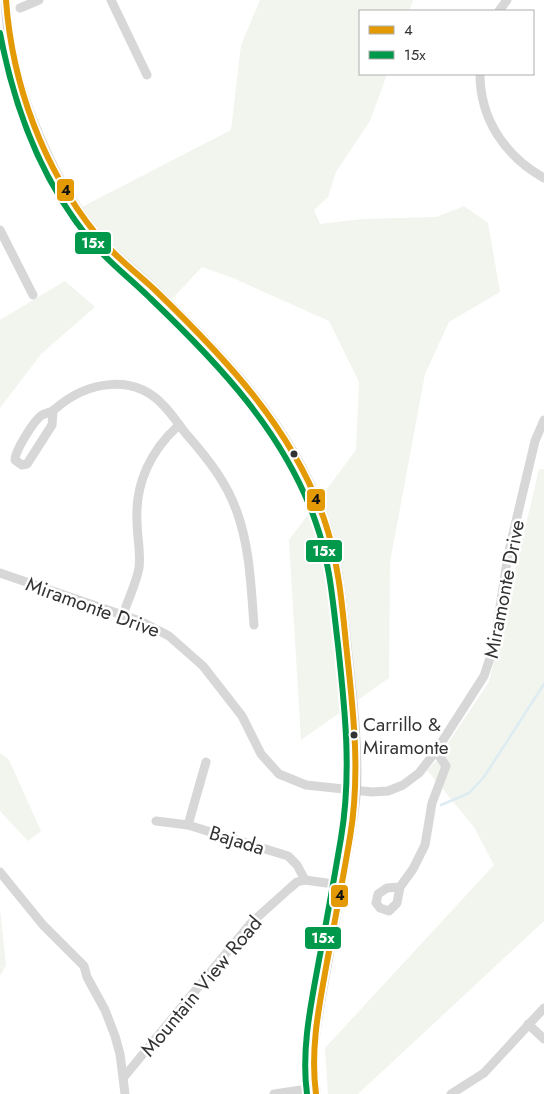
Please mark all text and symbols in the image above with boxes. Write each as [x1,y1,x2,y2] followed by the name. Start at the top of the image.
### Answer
[359,10,534,75] legend
[404,19,413,41] text: 4
[404,44,426,66] text: 15x
[56,178,75,202] line badge: 4
[61,180,71,200] text: 4
[74,231,112,255] line badge: 15x
[81,233,105,253] text: 15x
[289,449,299,459] unlabelled marker
[306,488,326,512] line badge: 4
[311,489,321,509] text: 4
[477,517,532,661] street label: Miramonte Drive
[305,539,343,563] line badge: 15x
[312,541,336,561] text: 15x
[22,570,164,645] street label: Miramonte Drive
[363,711,449,761] place label: Carrillo & Miramonte
[349,730,359,740] marker: Carrillo & Miramonte
[206,818,268,863] street label: Bajada
[330,884,349,908] line badge: 4
[335,885,345,905] text: 4
[134,910,269,1063] street label: Mountain View Road
[304,926,342,950] line badge: 15x
[311,928,335,948] text: 15x

